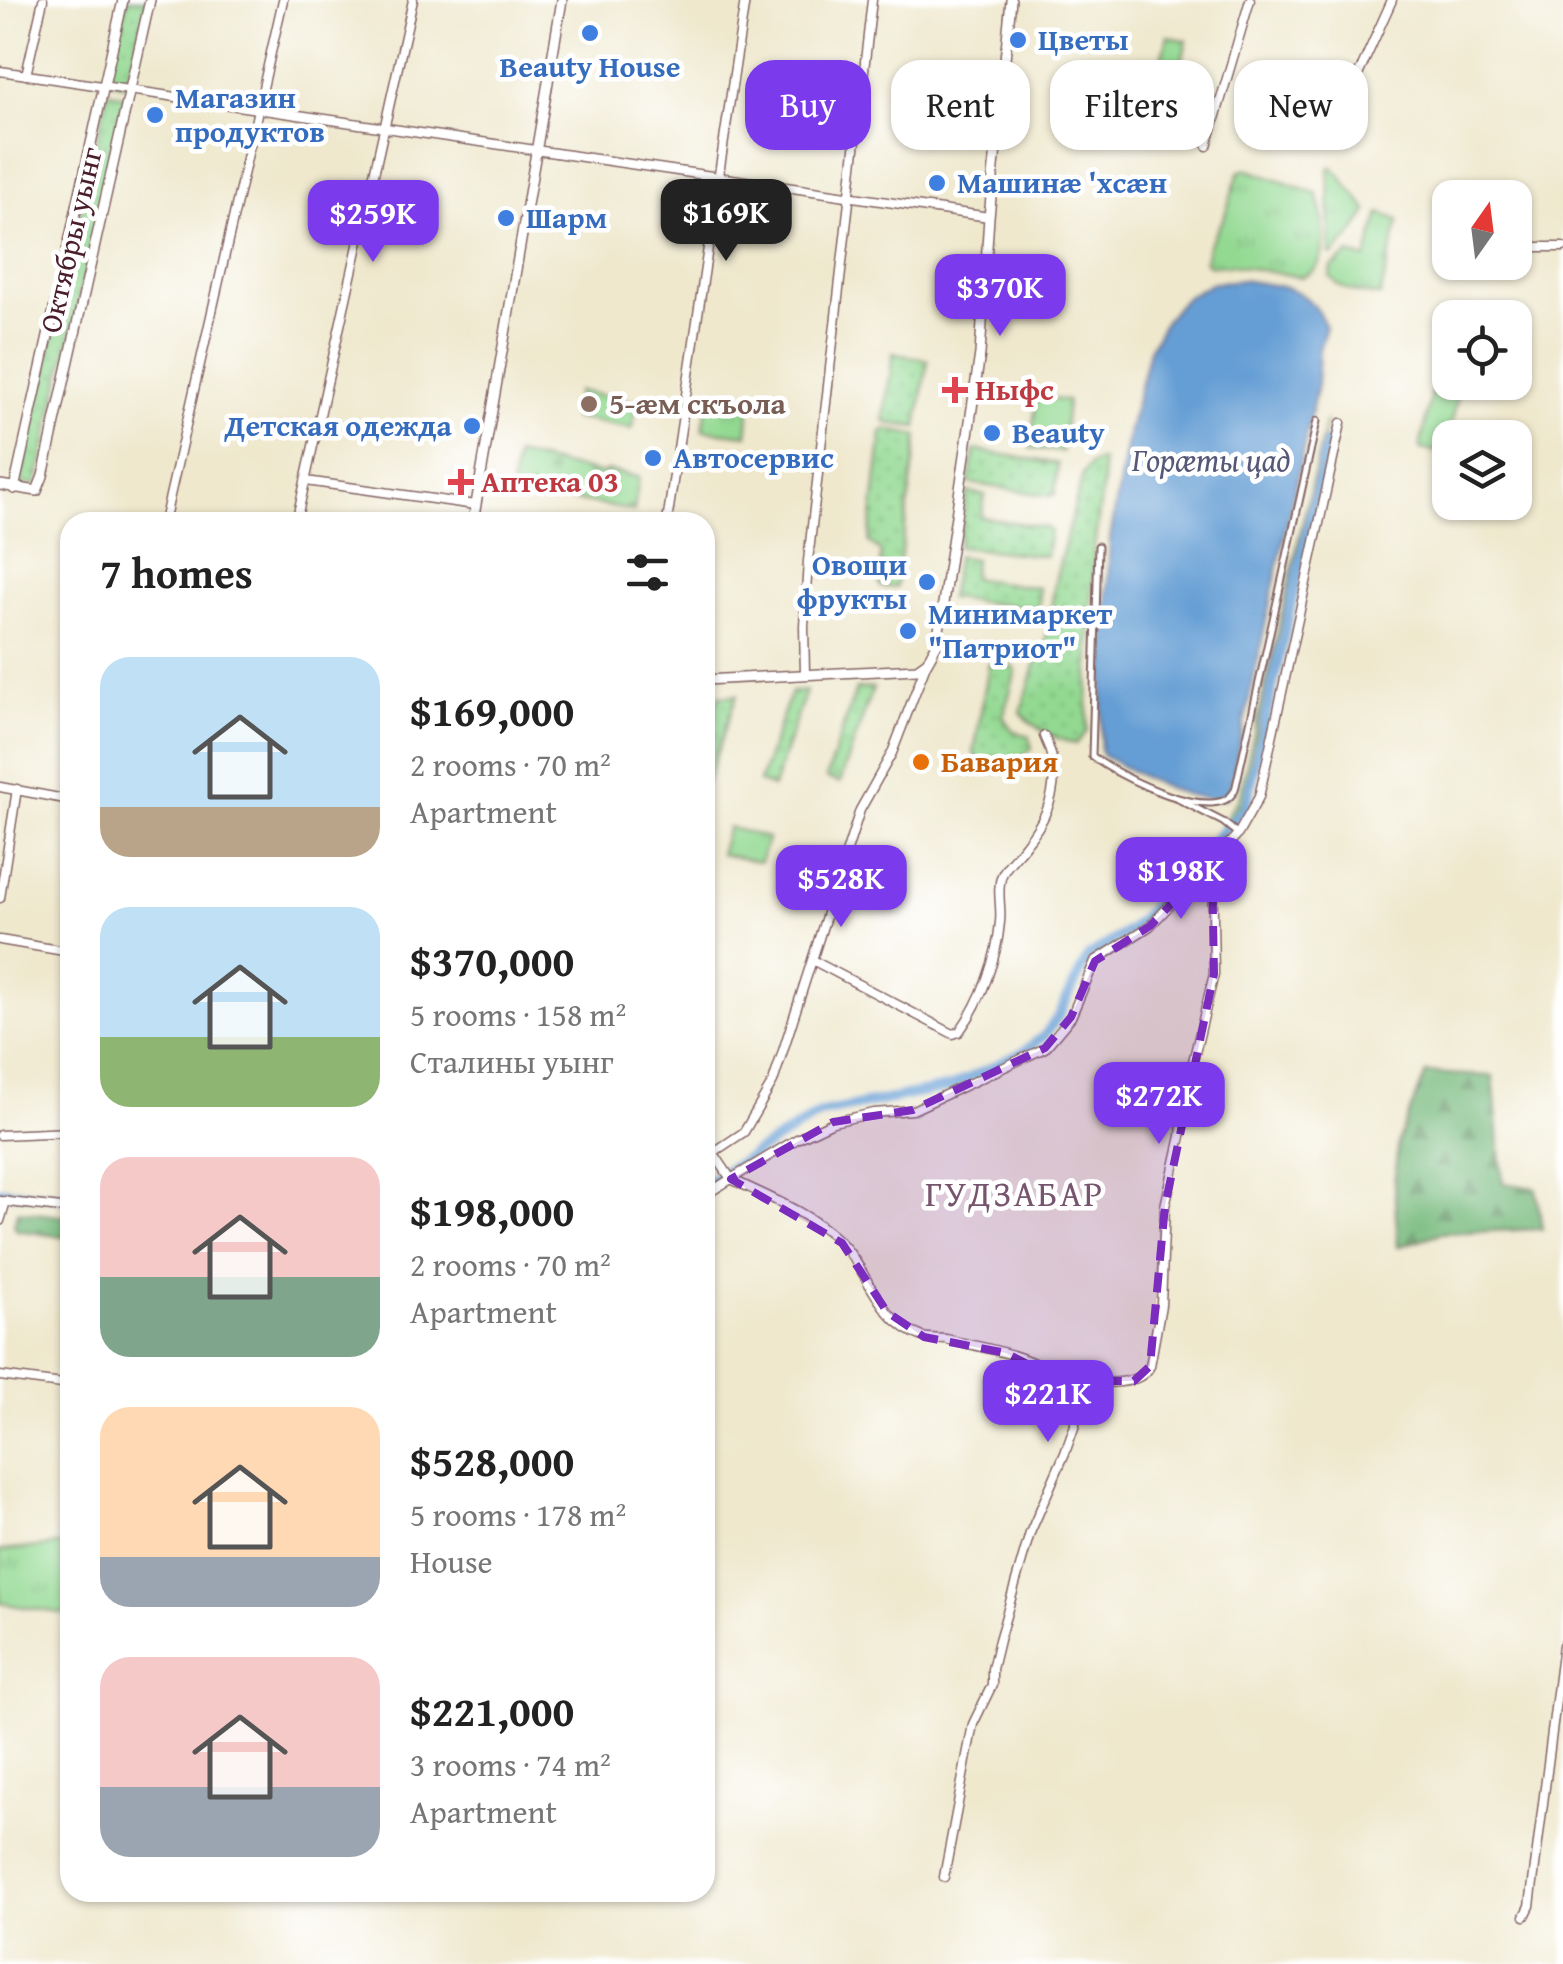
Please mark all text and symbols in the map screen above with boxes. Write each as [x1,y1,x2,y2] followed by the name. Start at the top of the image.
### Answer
[1038,17,1128,61] place label: Цветы
[579,22,601,44] marker: Beauty House
[1007,29,1029,51] marker: Цветы
[500,44,680,88] place label: Beauty House
[745,60,871,150] chip: Buy
[891,60,1030,150] chip: Rent
[1050,60,1214,150] chip: Filters
[1234,60,1368,150] chip: New
[175,75,325,153] place label: Магазин продуктов
[144,104,166,126] marker: Магазин продуктов
[27,142,113,337] street label: Октябры уынг
[957,160,1167,204] place label: Машинæ 'хсæн
[926,172,948,194] marker: Машинæ 'хсæн
[656,179,796,264] pin: $169K
[303,180,443,265] pin: $259K
[1432,180,1532,280] north arrow
[1432,180,1532,520] map controls
[683,188,769,235] text: $169K
[330,189,416,236] text: $259K
[526,195,607,239] place label: Шарм
[495,207,517,229] marker: Шарм
[930,254,1070,339] pin: $370K
[957,263,1043,310] text: $370K
[1432,300,1532,400] button: locate
[975,367,1054,411] place label: Ныфс
[944,379,966,401] marker: Ныфс
[609,381,787,425] place label: 5-æм скъола
[578,393,600,415] marker: 5-æм скъола
[223,403,453,447] place label: Детская одежда
[1012,410,1105,454] place label: Beauty
[461,415,483,437] marker: Детская одежда
[1432,420,1532,520] button: layers
[981,422,1003,444] marker: Beauty
[673,435,834,479] place label: Автосервис
[1131,436,1291,483] water label: Горӕты цад
[642,447,664,469] marker: Автосервис
[481,459,619,503] place label: Аптека 03
[450,471,472,493] marker: Аптека 03
[100,542,253,603] text: 7 homes
[797,542,907,620] place label: Овощи фрукты
[620,545,675,600] icon: filters
[916,571,938,593] marker: Овощи фрукты
[928,591,1113,669] place label: Минимаркет "Патриот"
[897,620,919,642] marker: Минимаркет "Патриот"
[410,680,574,741] text: $169,000
[180,697,300,817] icon: home
[941,739,1058,783] place label: Бавария
[410,741,611,788] text: 2 rooms · 70 m²
[910,751,932,773] marker: Бавария
[410,788,557,835] text: Apartment
[1111,837,1251,922] pin: $198K
[771,845,911,930] pin: $528K
[1138,846,1224,893] text: $198K
[798,854,884,901] text: $528K
[410,930,574,991] text: $370,000
[180,947,300,1067] icon: home
[410,991,626,1038] text: 5 rooms · 158 m²
[410,1038,614,1085] text: Сталины уынг
[1089,1062,1229,1147] pin: $272K
[1116,1071,1202,1118] text: $272K
[925,1168,1105,1219] district label: ГУДЗАБАР
[410,1180,574,1241] text: $198,000
[180,1197,300,1317] icon: home
[410,1241,611,1288] text: 2 rooms · 70 m²
[410,1288,557,1335] text: Apartment
[978,1360,1118,1445] pin: $221K
[1005,1369,1091,1416] text: $221K
[410,1430,574,1491] text: $528,000
[180,1447,300,1567] icon: home
[410,1491,626,1538] text: 5 rooms · 178 m²
[410,1538,493,1585] text: House
[410,1680,574,1741] text: $221,000
[180,1697,300,1817] icon: home
[410,1741,611,1788] text: 3 rooms · 74 m²
[410,1788,557,1835] text: Apartment

